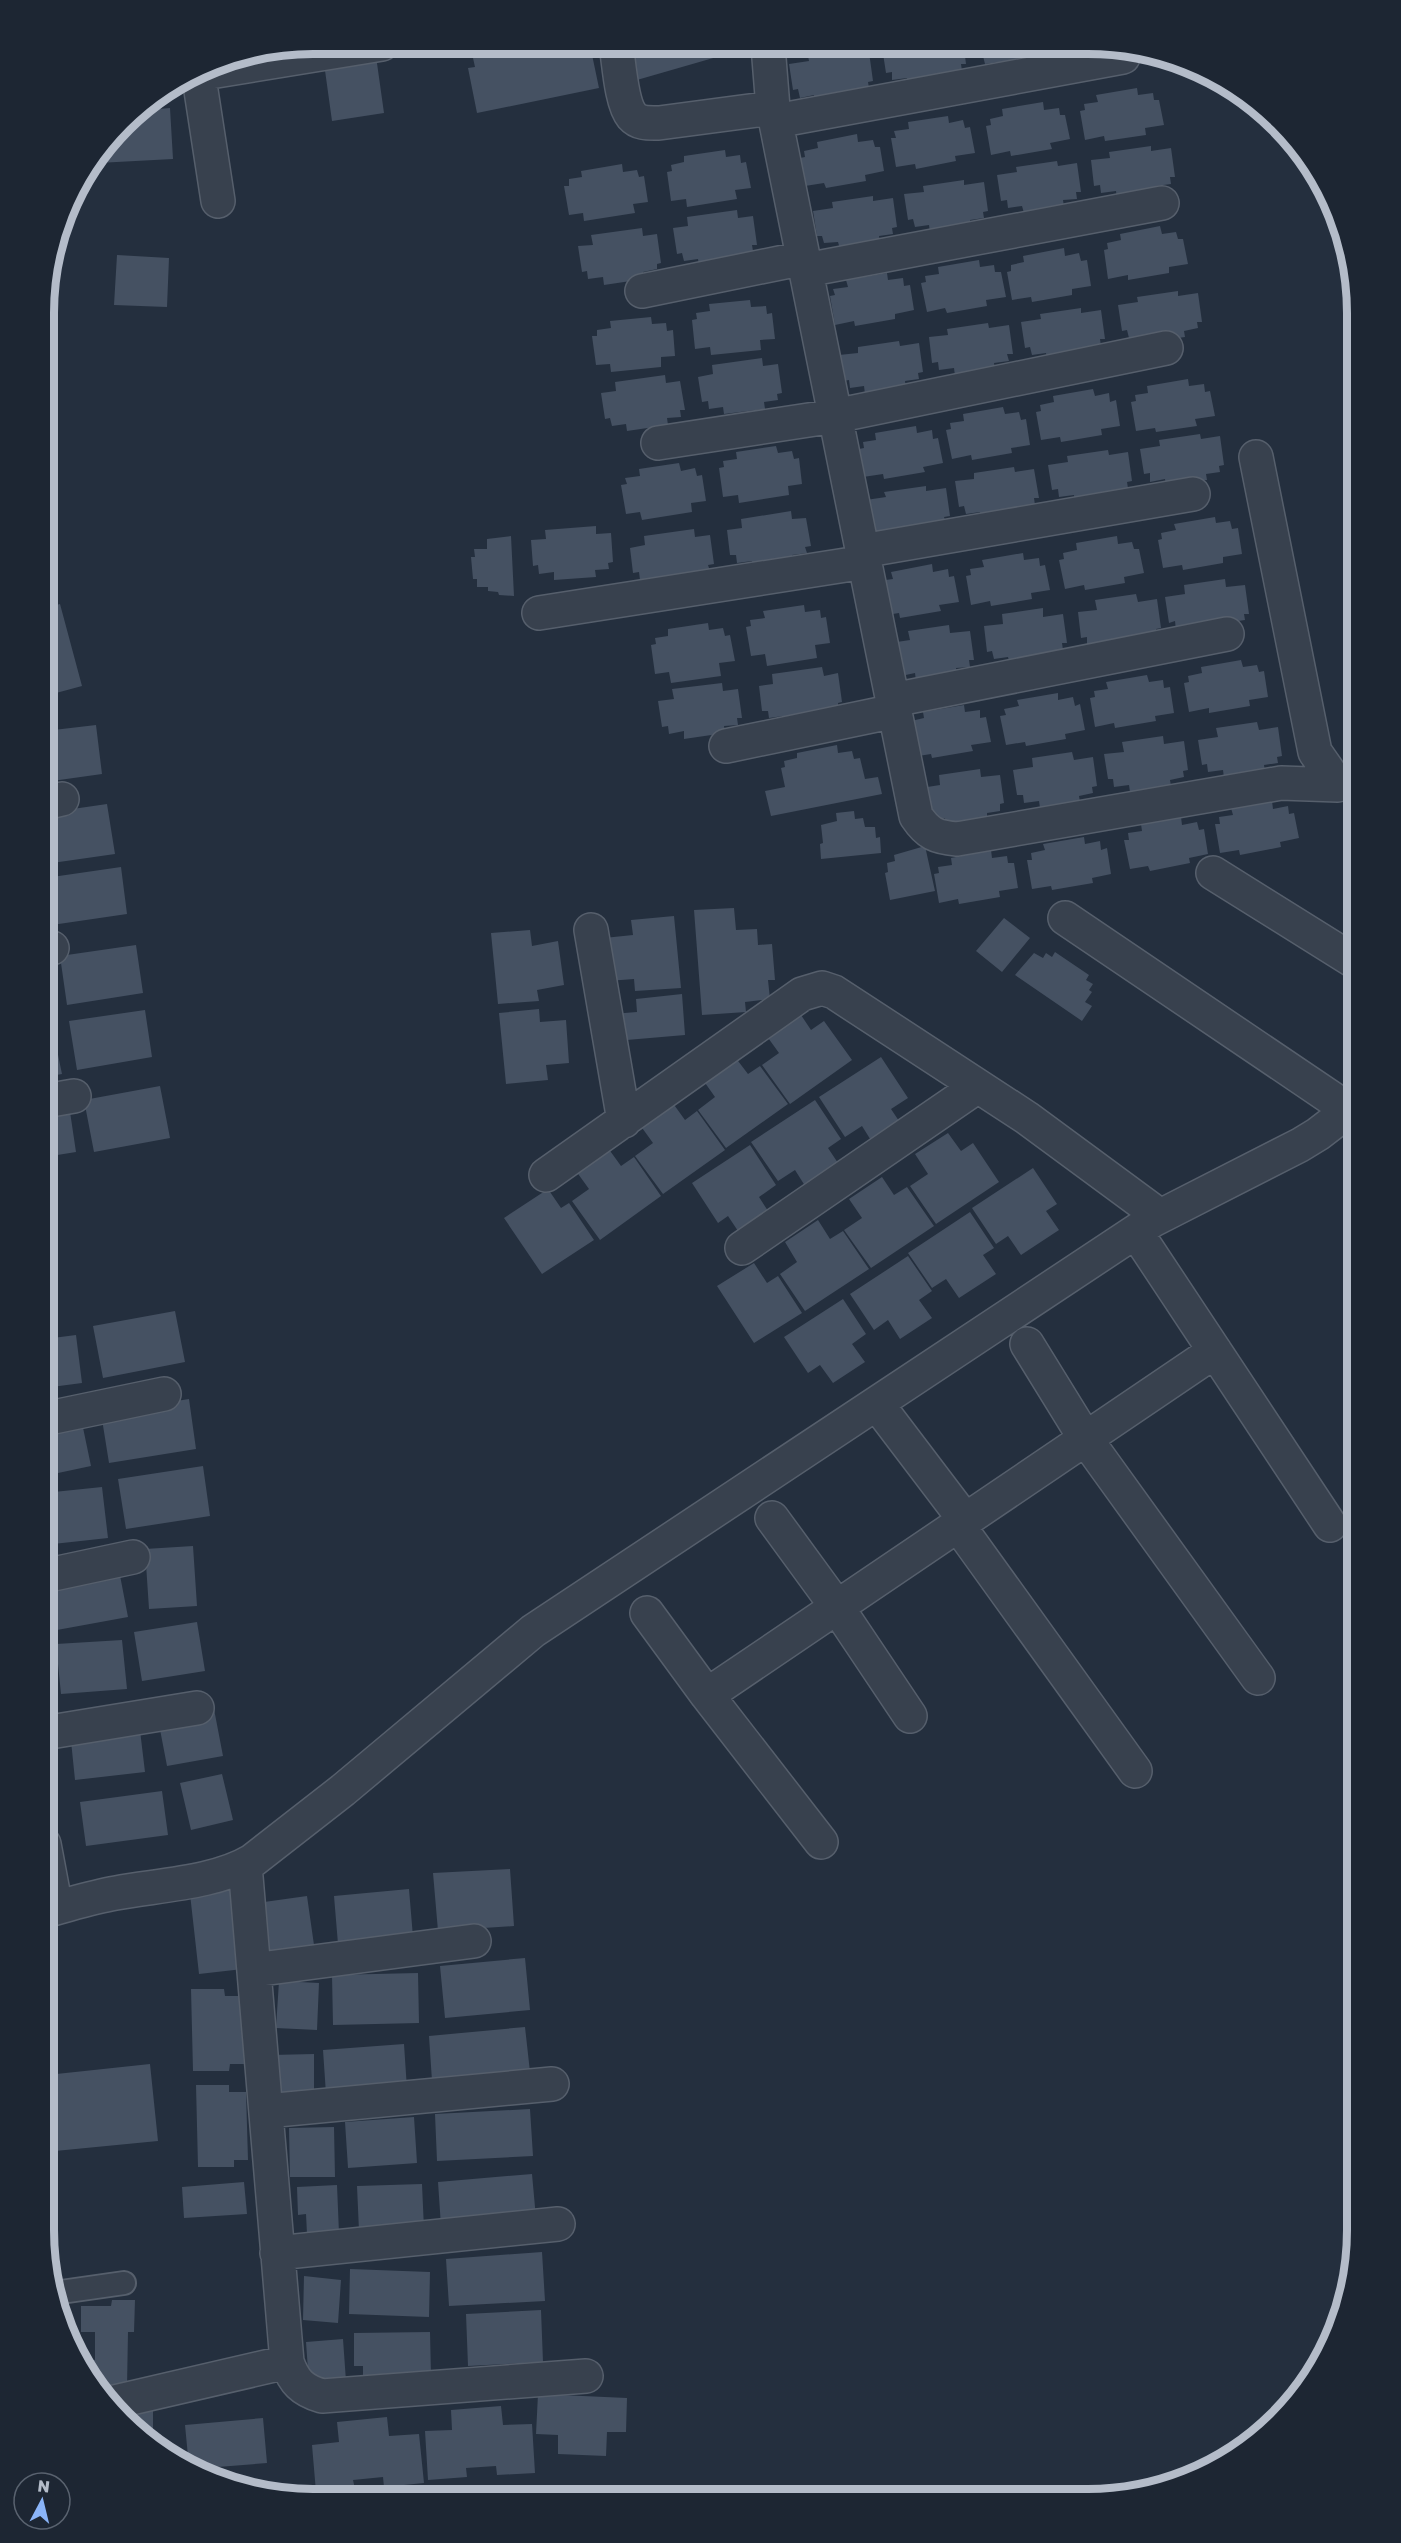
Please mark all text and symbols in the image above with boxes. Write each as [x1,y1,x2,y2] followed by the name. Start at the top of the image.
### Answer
[12,2471,72,2531] north arrow
[37,2475,51,2497] text: N

